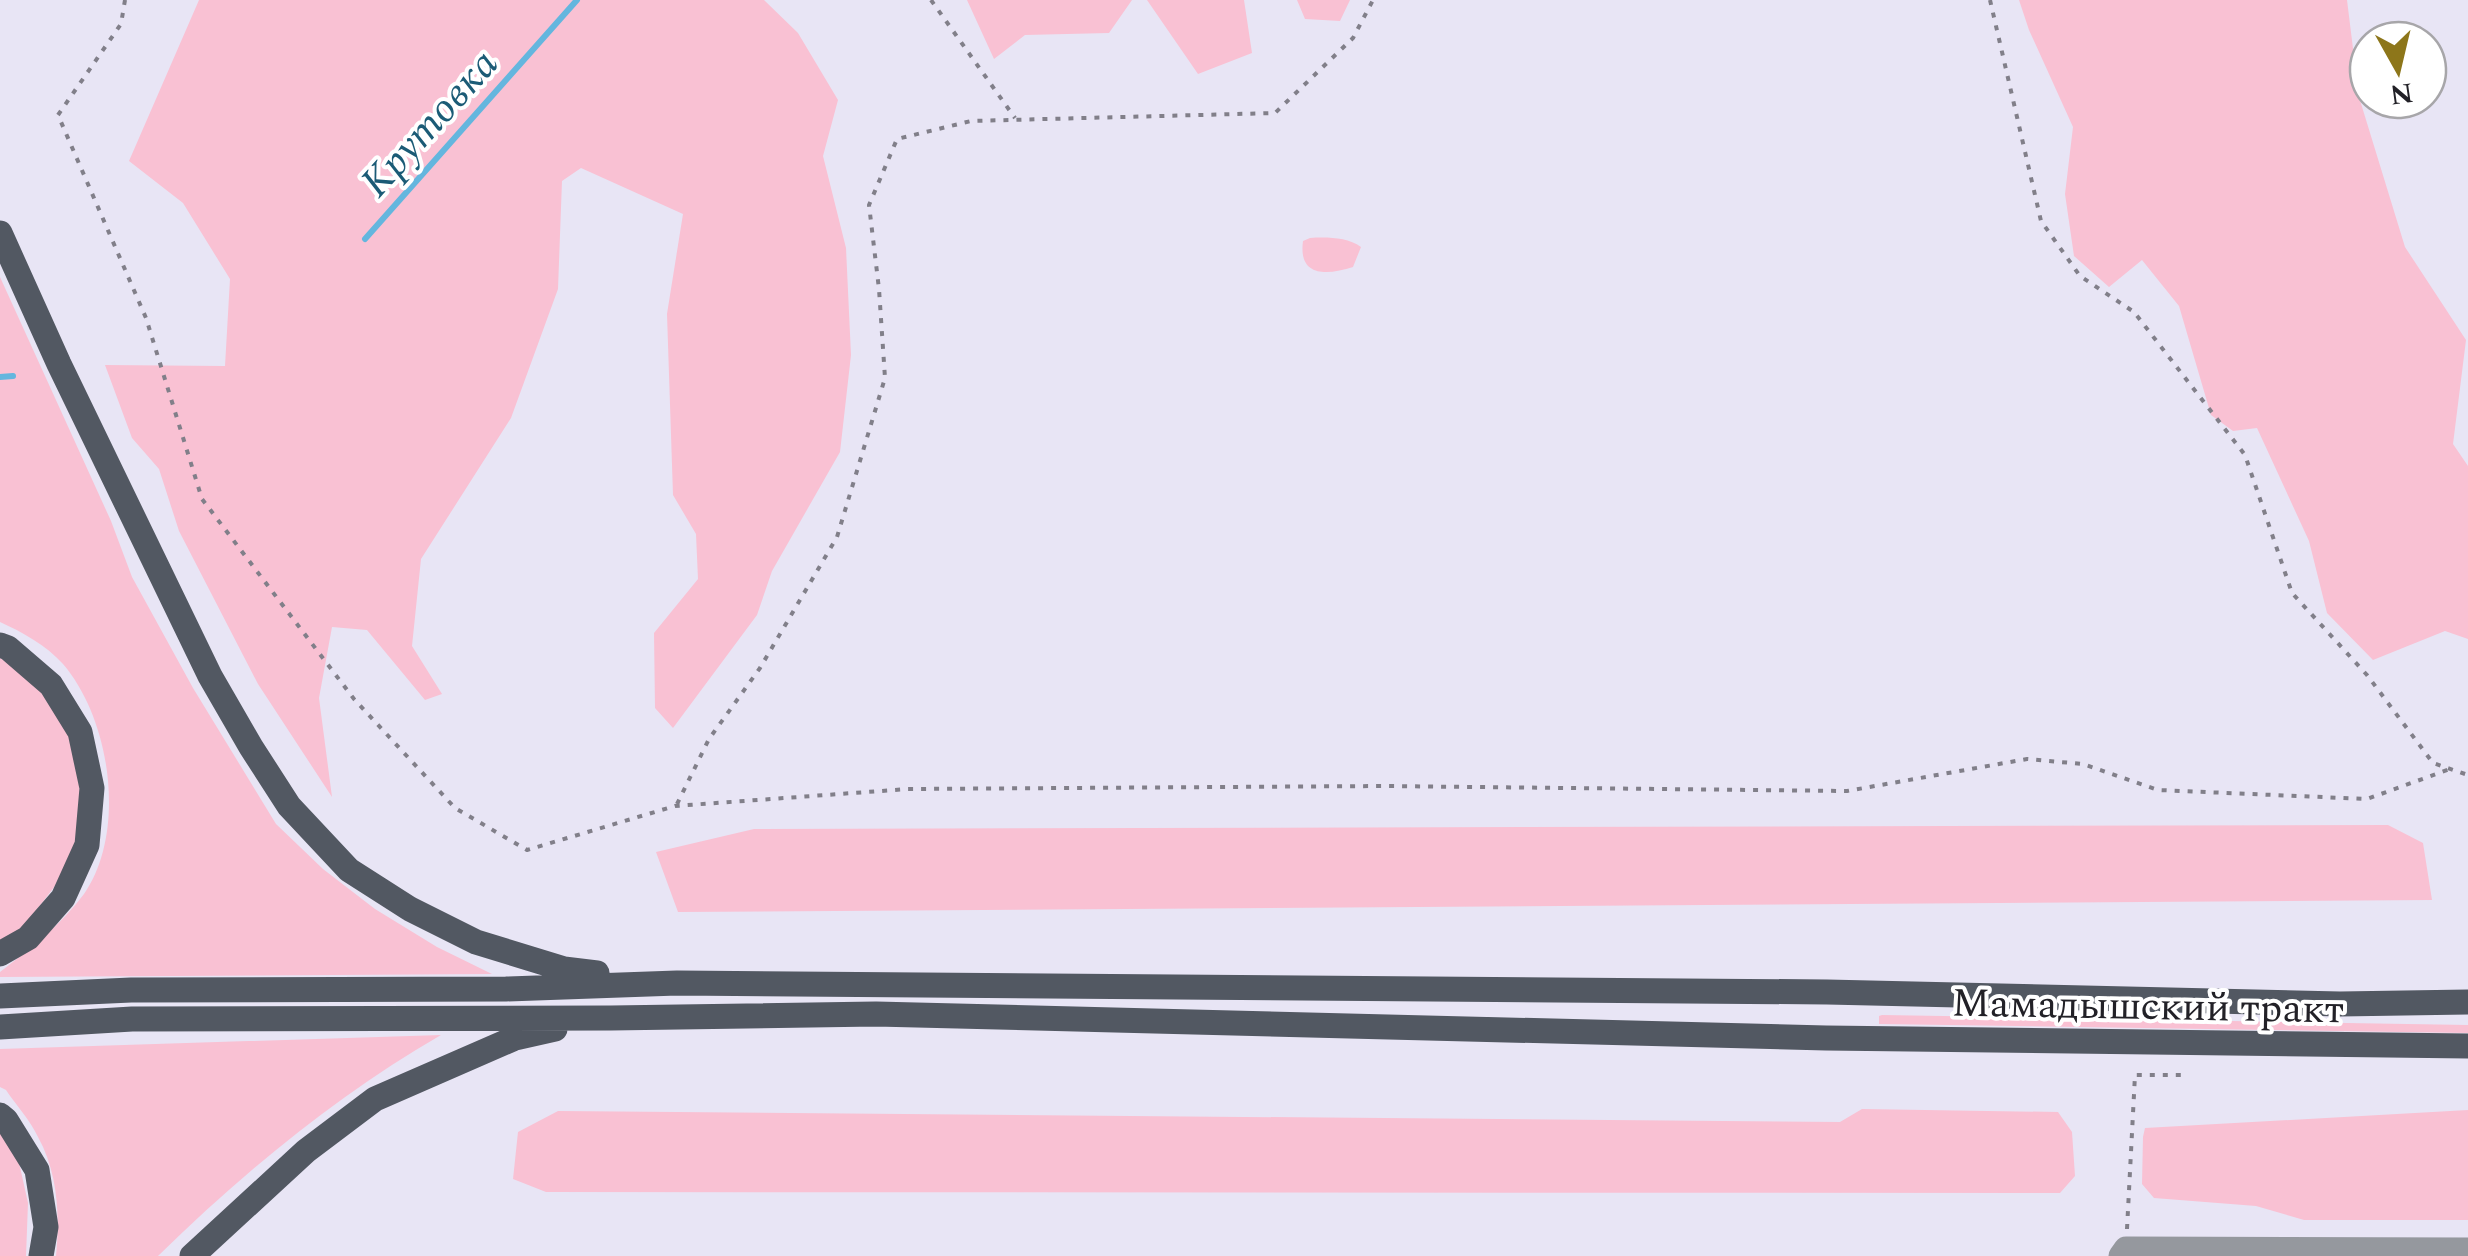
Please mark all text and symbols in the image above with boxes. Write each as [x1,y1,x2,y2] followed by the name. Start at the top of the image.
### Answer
[2348,20,2448,120] north arrow
[346,35,514,212] water label: Крутовка
[2387,70,2416,116] text: N
[1951,974,2345,1041] street label: Мамадышский тракт

